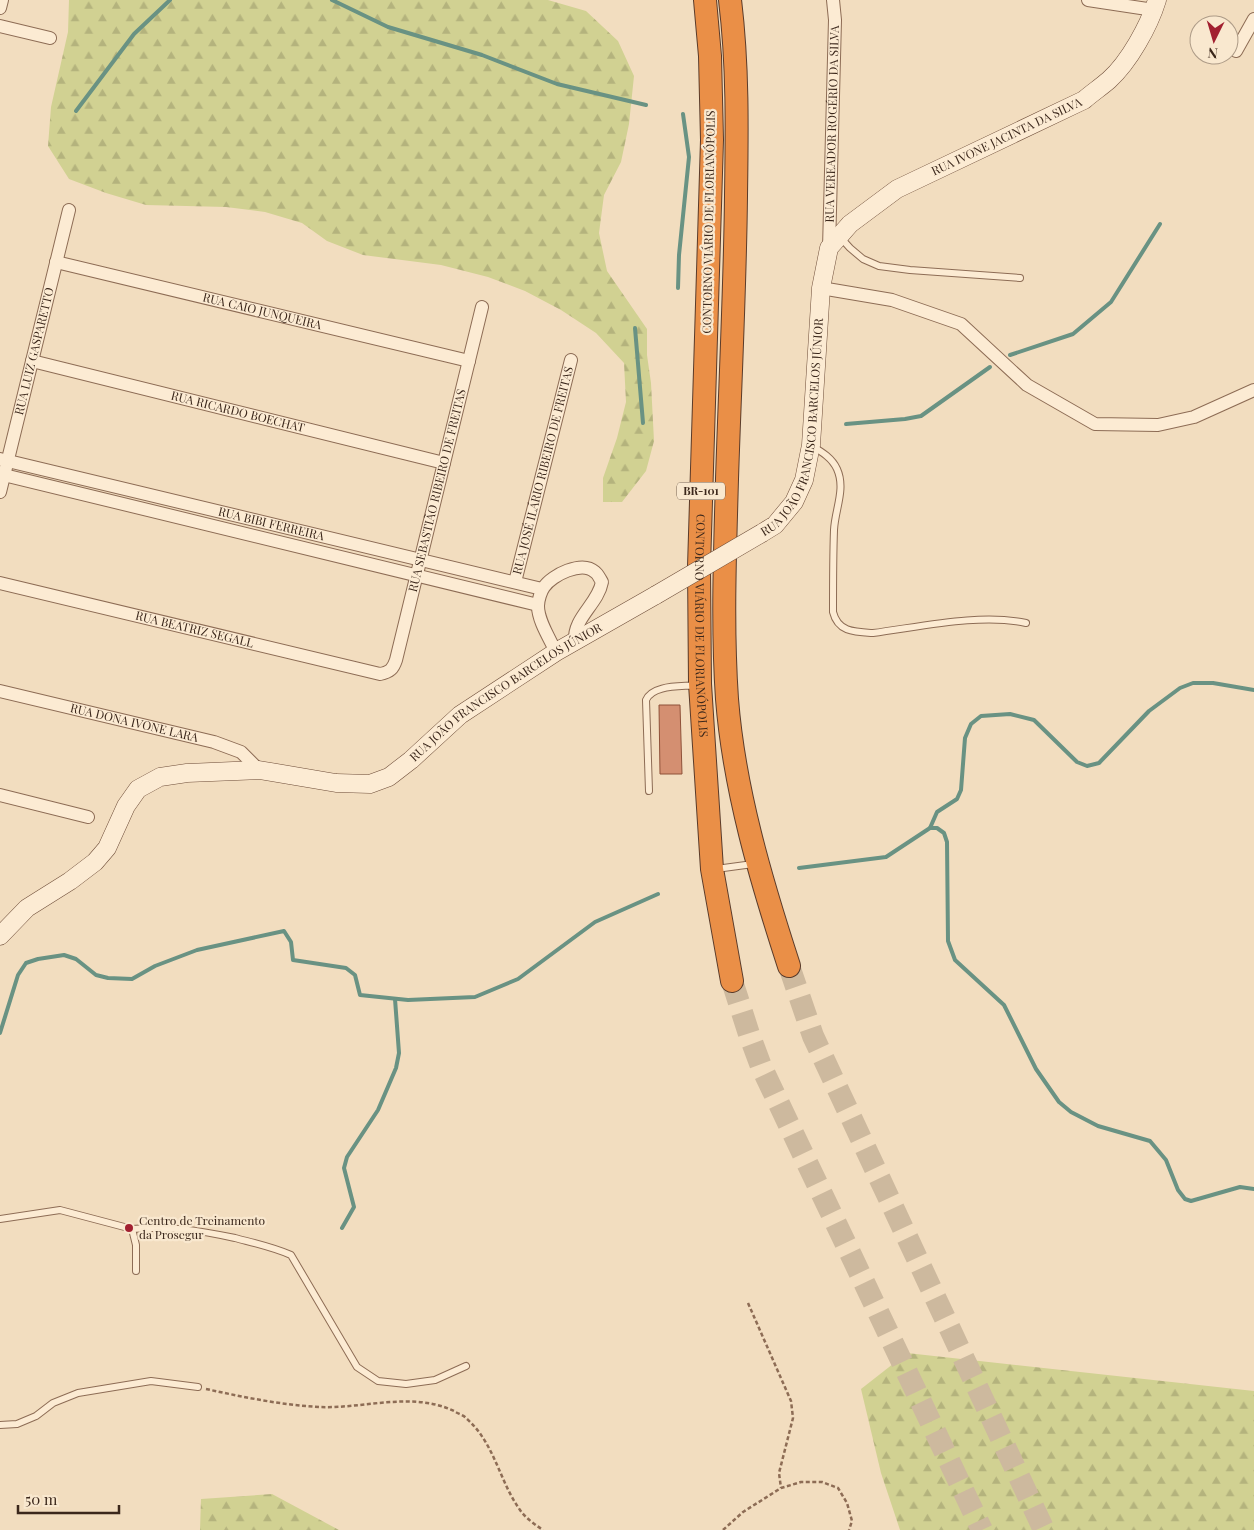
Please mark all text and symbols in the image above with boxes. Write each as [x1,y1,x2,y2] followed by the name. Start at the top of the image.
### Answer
[1189,15,1239,65] north arrow
[821,25,842,223] street label: RUA VEREADOR ROGÉRIO DA SILVA
[1207,44,1219,63] text: N
[928,93,1084,179] street label: RUA IVONE JACINTA DA SILVA
[698,110,718,334] street label: CONTORNO VIÁRIO DE FLORIANÓPOLIS
[10,285,57,416] street label: RUA LUIZ GASPARETTO
[201,288,324,333] street label: RUA CAIO JUNQUEIRA
[757,317,826,539] street label: RUA JOÃO FRANCISCO BARCELOS JÚNIOR
[508,365,576,576] street label: RUA JOSÉ ILÁRIO RIBEIRO DE FREITAS
[169,387,307,435] street label: RUA RICARDO BOECHAT
[404,387,469,593] street label: RUA SEBASTIÃO RIBEIRO DE FREITAS
[677,482,725,500] road number: BR-101
[217,503,327,544] street label: RUA BIBI FERREIRA
[692,514,712,738] street label: CONTORNO VIÁRIO DE FLORIANÓPOLIS
[134,607,255,650] street label: RUA BEATRIZ SEGALL
[406,618,605,764] street label: RUA JOÃO FRANCISCO BARCELOS JÚNIOR
[69,699,201,745] street label: RUA DONA IVONE LARA
[139,1212,266,1242] place label: Centro de Treinamento da Prosegur
[123,1222,135,1234] marker: Centro de Treinamento da Prosegur
[18,1482,119,1514] scale bar
[25,1489,58,1509] text: 50 m

